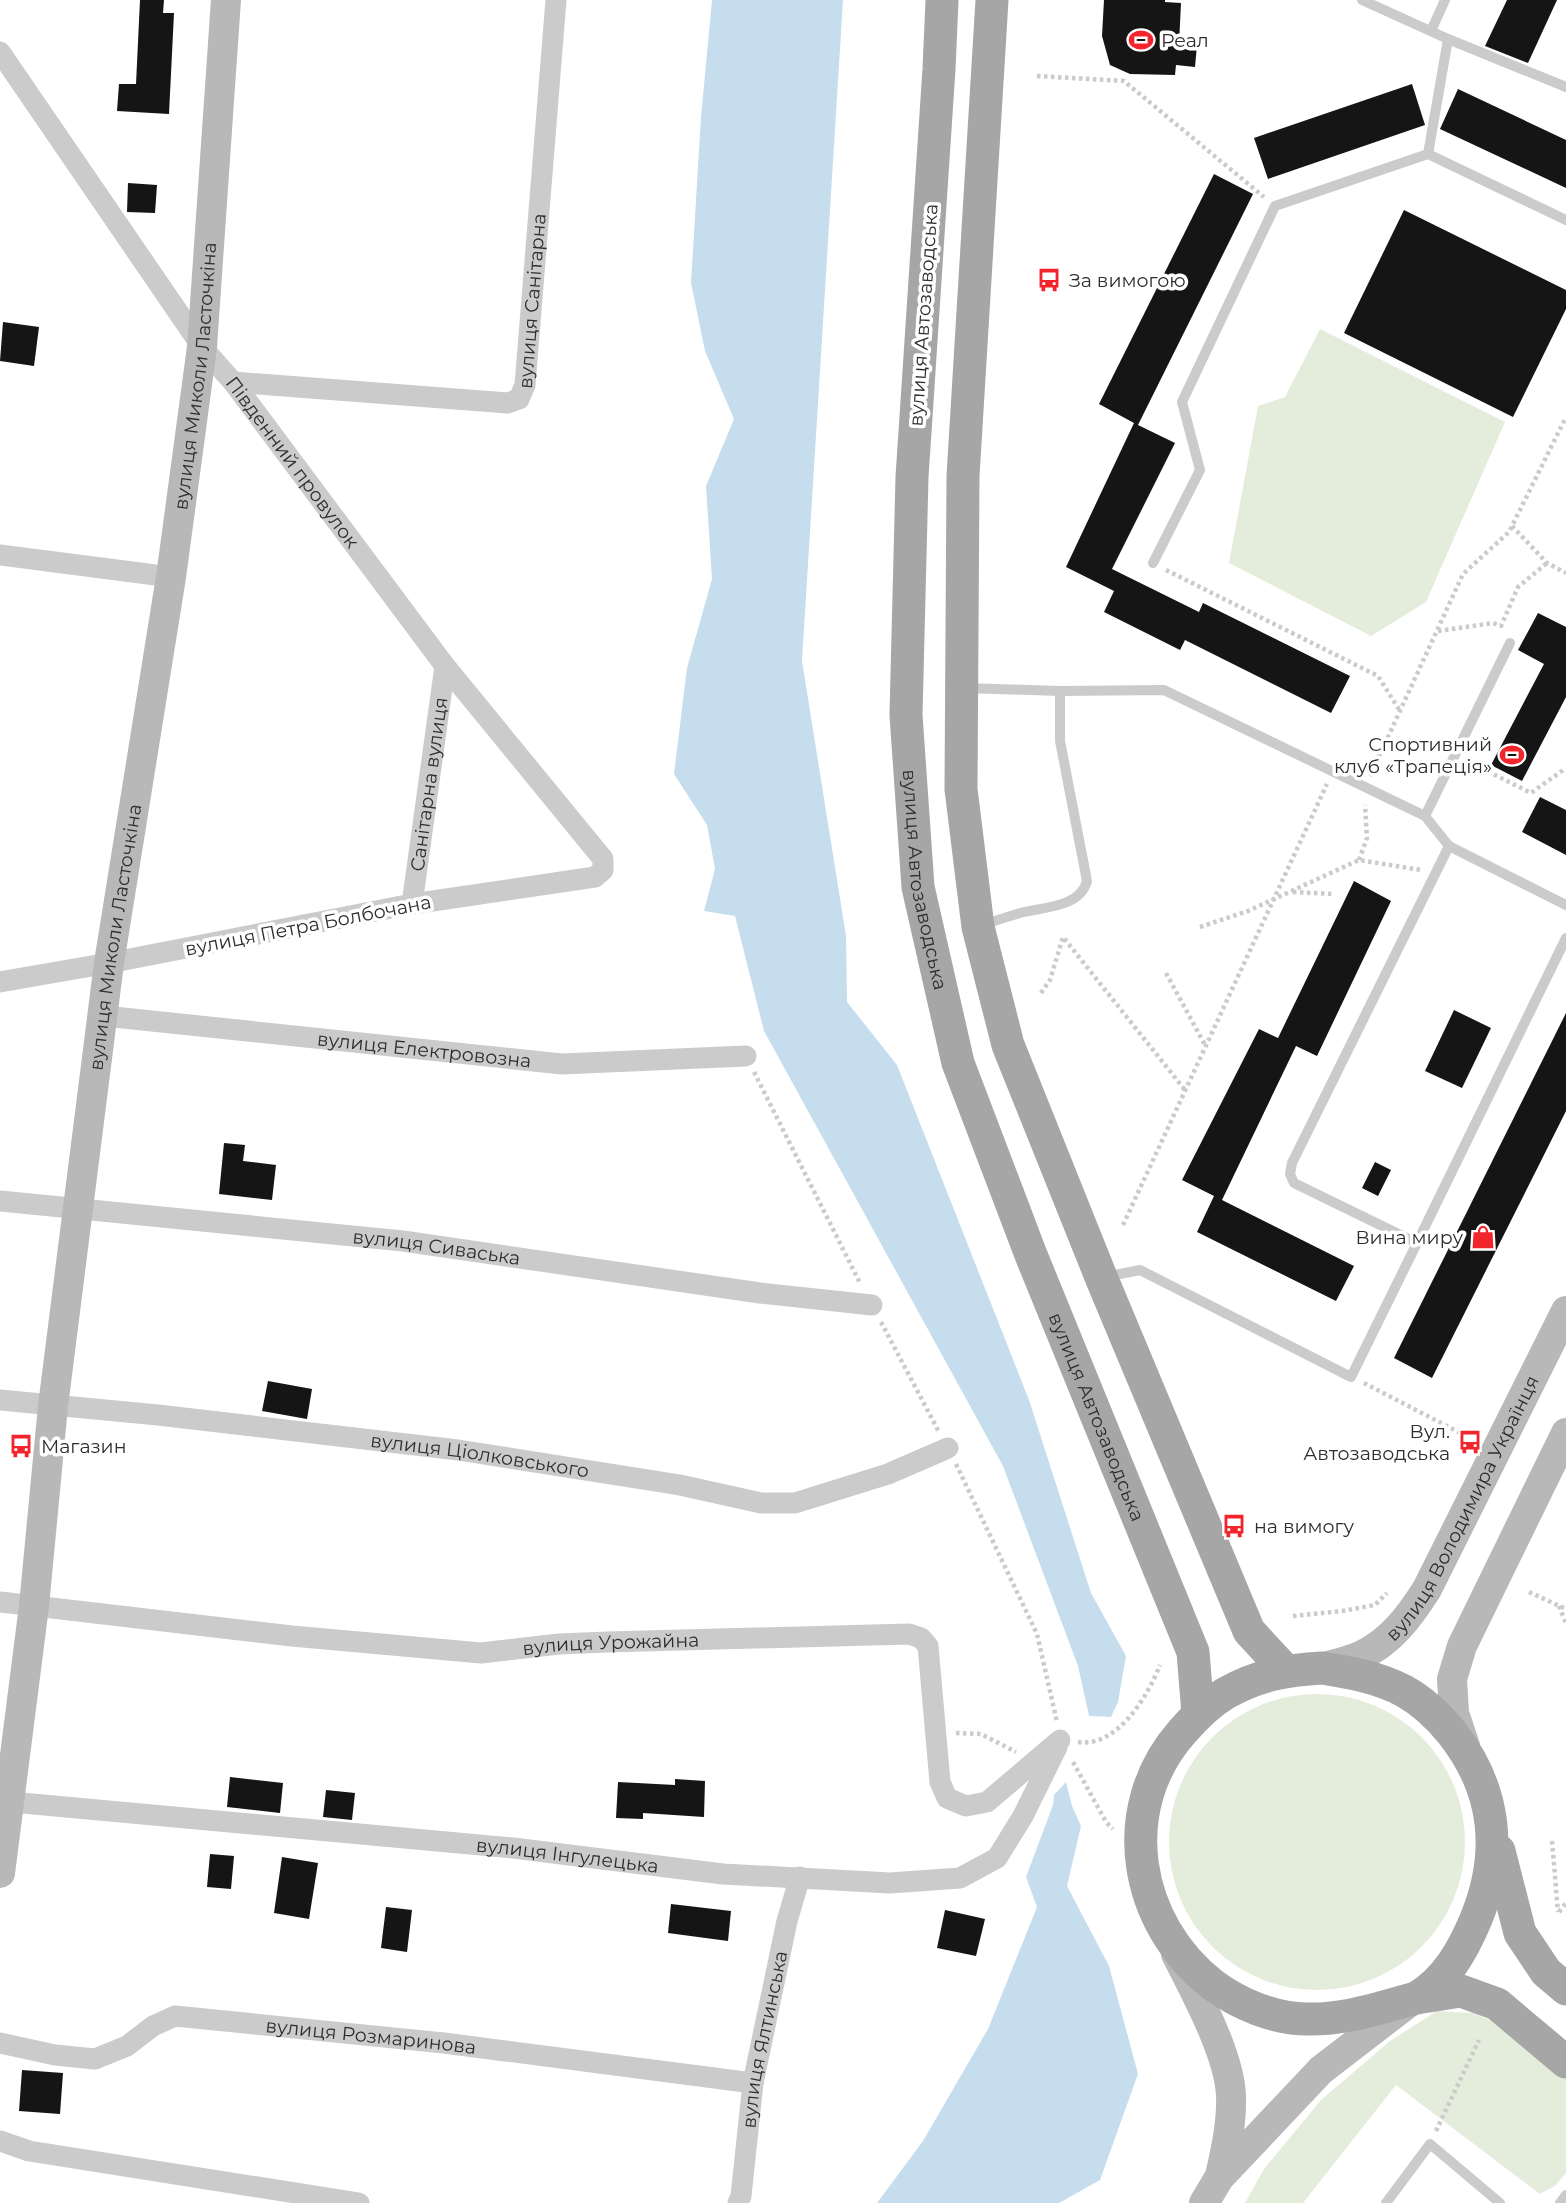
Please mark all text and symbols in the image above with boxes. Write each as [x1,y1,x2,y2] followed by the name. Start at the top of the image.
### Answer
[1127,26,1155,54] sports icon: Реал
[1161,29,1209,52] place label: Реал
[904,203,943,427] street label: вулиця Автозаводська
[514,212,551,390] street label: вулиця Санітарна
[169,241,221,511] street label: вулиця Миколи Ласточкіна
[1035,266,1063,294] bus stop icon: За вимогою
[1069,269,1186,292] place label: За вимогою
[221,372,364,553] street label: Південний провулок
[406,696,453,873] street label: Санітарна вулиця
[1334,733,1492,778] place label: Спортивний клуб «Трапеція»
[1498,741,1526,769] sports icon: Спортивний клуб «Трапеція»
[898,768,952,992] street label: вулиця Автозаводська
[85,802,146,1072] street label: вулиця Миколи Ласточкіна
[183,890,433,961] street label: вулиця Петра Болбочана
[316,1027,532,1073] street label: вулиця Електровозна
[1469,1223,1497,1251] shop icon: Вина миру
[352,1225,522,1270] street label: вулиця Сиваська
[1355,1226,1463,1249] place label: Вина миру
[1044,1309,1149,1525] street label: вулиця Автозаводська
[1381,1372,1544,1646] street label: вулиця Володимира Українця
[1303,1420,1450,1465] place label: Вул. Автозаводська
[1456,1428,1484,1456] bus stop icon: Вул. Автозаводська
[369,1429,591,1482] street label: вулиця Ціолковського
[7,1432,35,1460] bus stop icon: Магазин
[41,1435,127,1458] place label: Магазин
[1220,1512,1248,1540] bus stop icon: на вимогу
[1254,1515,1355,1538] place label: на вимогу
[521,1629,699,1660] street label: вулиця Урожайна
[475,1834,660,1878] street label: вулиця Інгулецька
[737,1949,792,2130] street label: вулиця Ялтинська
[265,2014,478,2059] street label: вулиця Розмаринова

